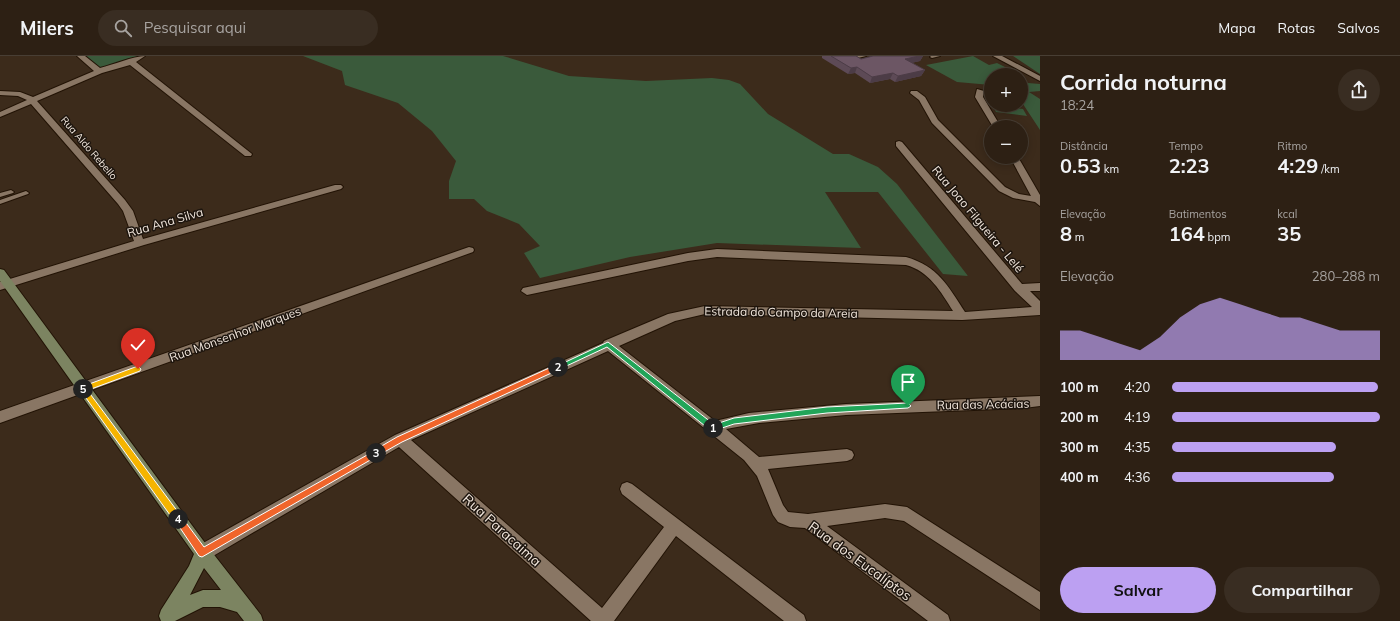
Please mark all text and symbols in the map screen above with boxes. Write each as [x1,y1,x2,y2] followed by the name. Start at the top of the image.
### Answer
[98,10,378,46] search box
[20,16,74,40] text: Milers
[112,17,134,39] icon: search
[144,18,246,37] text: Pesquisar aqui
[1218,19,1256,37] text: Mapa
[1278,19,1315,37] text: Rotas
[1337,19,1380,37] text: Salvos
[984,68,1028,164] map controls
[984,68,1028,112] button: +
[1060,68,1227,96] text: Corrida noturna
[1338,69,1380,111] button: share
[1060,97,1094,113] text: 18:24
[58,114,120,182] street label: Rua Aldo Rebello
[984,120,1028,164] button: −
[1060,139,1108,153] text: Distância
[1169,139,1203,153] text: Tempo
[1277,139,1307,153] text: Ritmo
[1060,153,1101,178] text: 0.53
[1169,153,1210,178] text: 2:23
[1277,153,1318,178] text: 4:29
[1101,162,1119,176] text: km
[1318,162,1340,176] text: /km
[929,163,1027,275] street label: Rua Joao Filgueira - Lelé
[125,204,205,240] street label: Rua Ana Silva
[1060,207,1106,221] text: Elevação
[1169,207,1227,221] text: Batimentos
[1277,207,1297,221] text: kcal
[1060,221,1072,246] text: 8
[1169,221,1205,246] text: 164
[1277,221,1301,246] text: 35
[1072,230,1085,244] text: m
[1205,230,1230,244] text: bpm
[1060,268,1114,284] text: Elevação
[1312,268,1380,284] text: 280–288 m
[167,303,303,365] street label: Rua Monsenhor Marques
[704,303,858,321] street label: Estrada do Campo da Areia
[121,328,155,369] pin
[127,334,149,356] icon: check
[548,357,568,377] pin: 2
[555,360,561,374] text: 2
[891,365,925,406] pin
[897,371,919,393] icon: arrive
[73,379,93,399] pin: 5
[1060,379,1099,395] text: 100 m
[1124,379,1150,395] text: 4:20
[80,382,86,396] text: 5
[936,396,1030,412] street label: Rua das Acácias
[1060,409,1099,425] text: 200 m
[1124,409,1150,425] text: 4:19
[703,418,723,438] pin: 1
[710,421,716,435] text: 1
[1060,439,1099,455] text: 300 m
[1124,439,1150,455] text: 4:35
[366,443,386,463] pin: 3
[373,446,379,460] text: 3
[1060,469,1099,485] text: 400 m
[1124,469,1150,485] text: 4:36
[459,490,545,570] street label: Rua Paracaima
[168,509,188,529] pin: 4
[175,512,181,526] text: 4
[805,518,915,605] street label: Rua dos Eucalíptos
[1060,567,1216,613] button: Salvar
[1224,567,1380,613] button: Compartilhar

